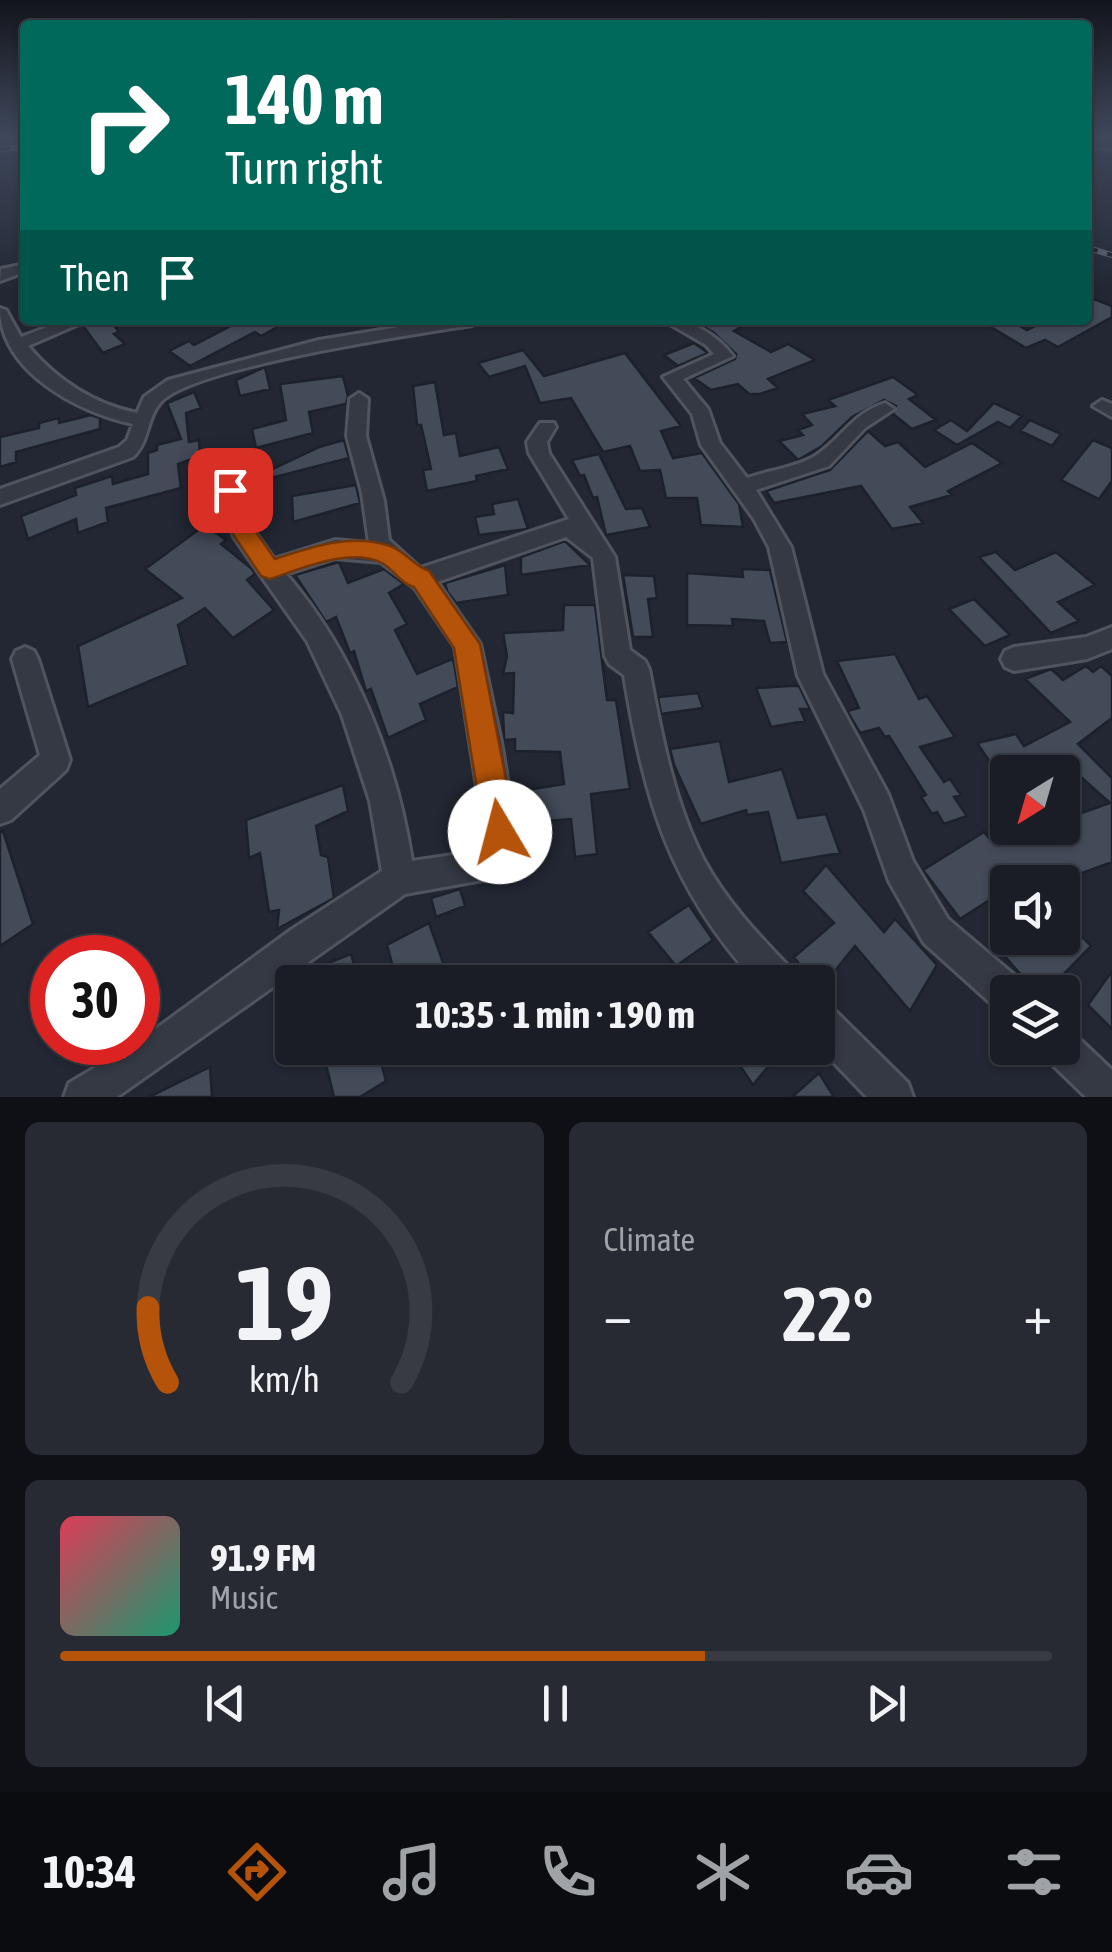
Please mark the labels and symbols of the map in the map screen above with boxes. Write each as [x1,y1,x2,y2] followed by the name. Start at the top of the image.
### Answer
[188,448,273,533] pin
[990,755,1080,845] north arrow
[448,780,552,884] position arrow
[30,935,160,1065] speed limit sign: 30

